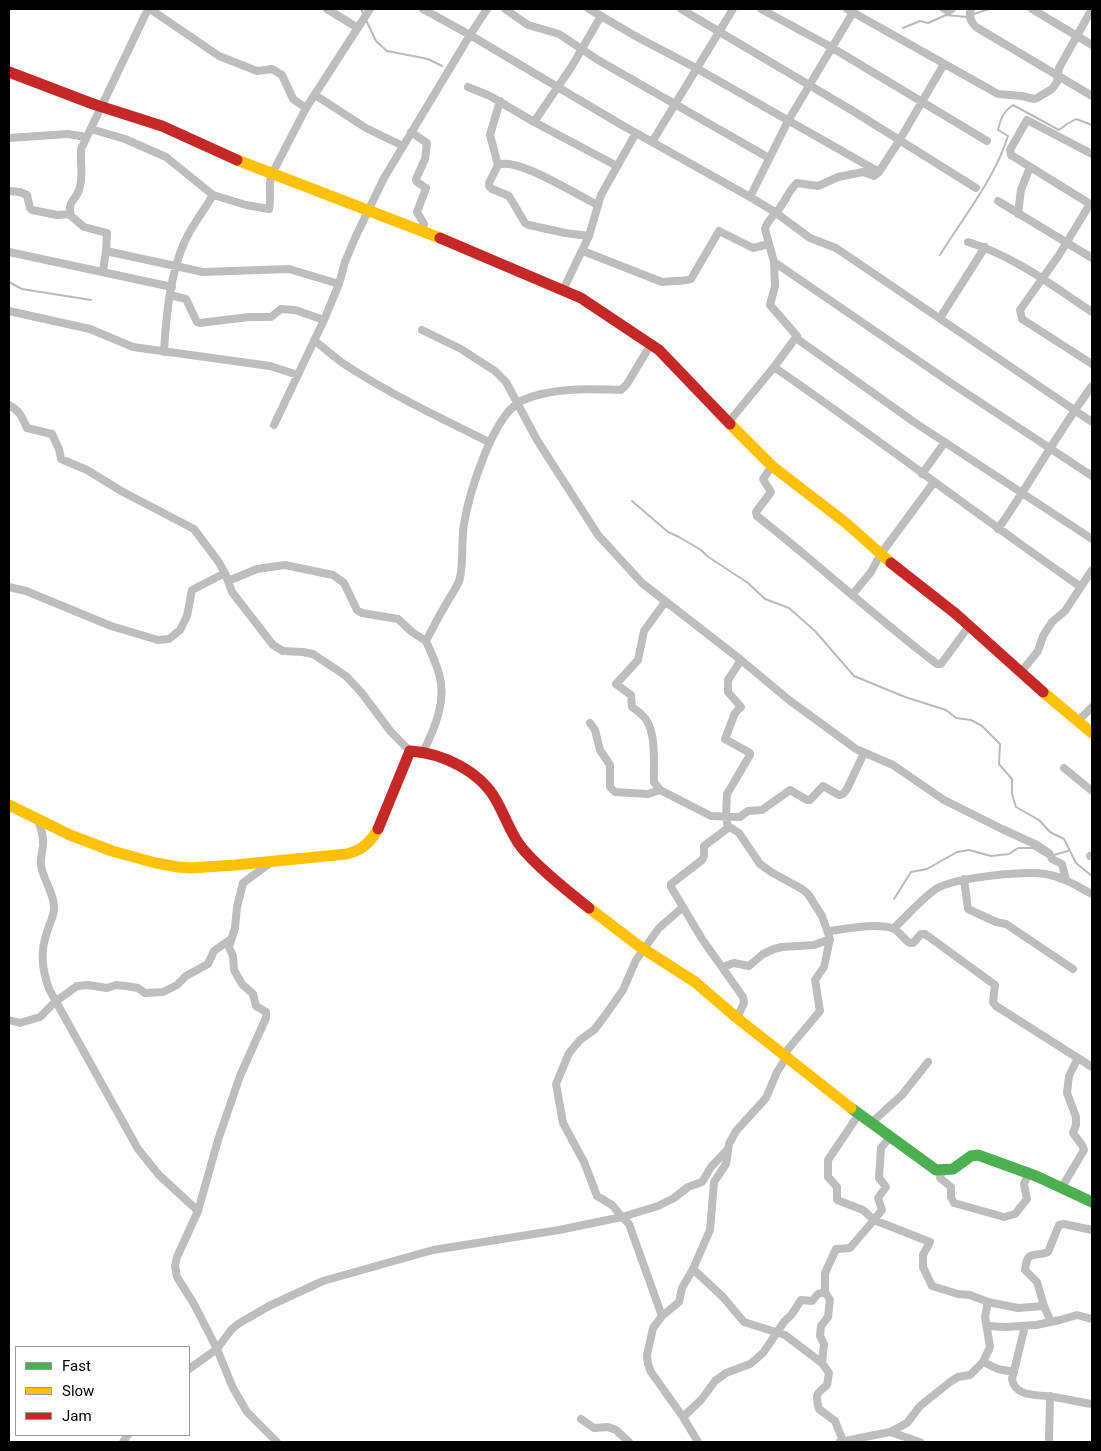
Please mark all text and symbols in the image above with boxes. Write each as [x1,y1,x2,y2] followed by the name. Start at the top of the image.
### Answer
[15,1346,190,1436] legend
[62,1357,91,1375] text: Fast
[62,1382,94,1400] text: Slow
[62,1407,92,1425] text: Jam

